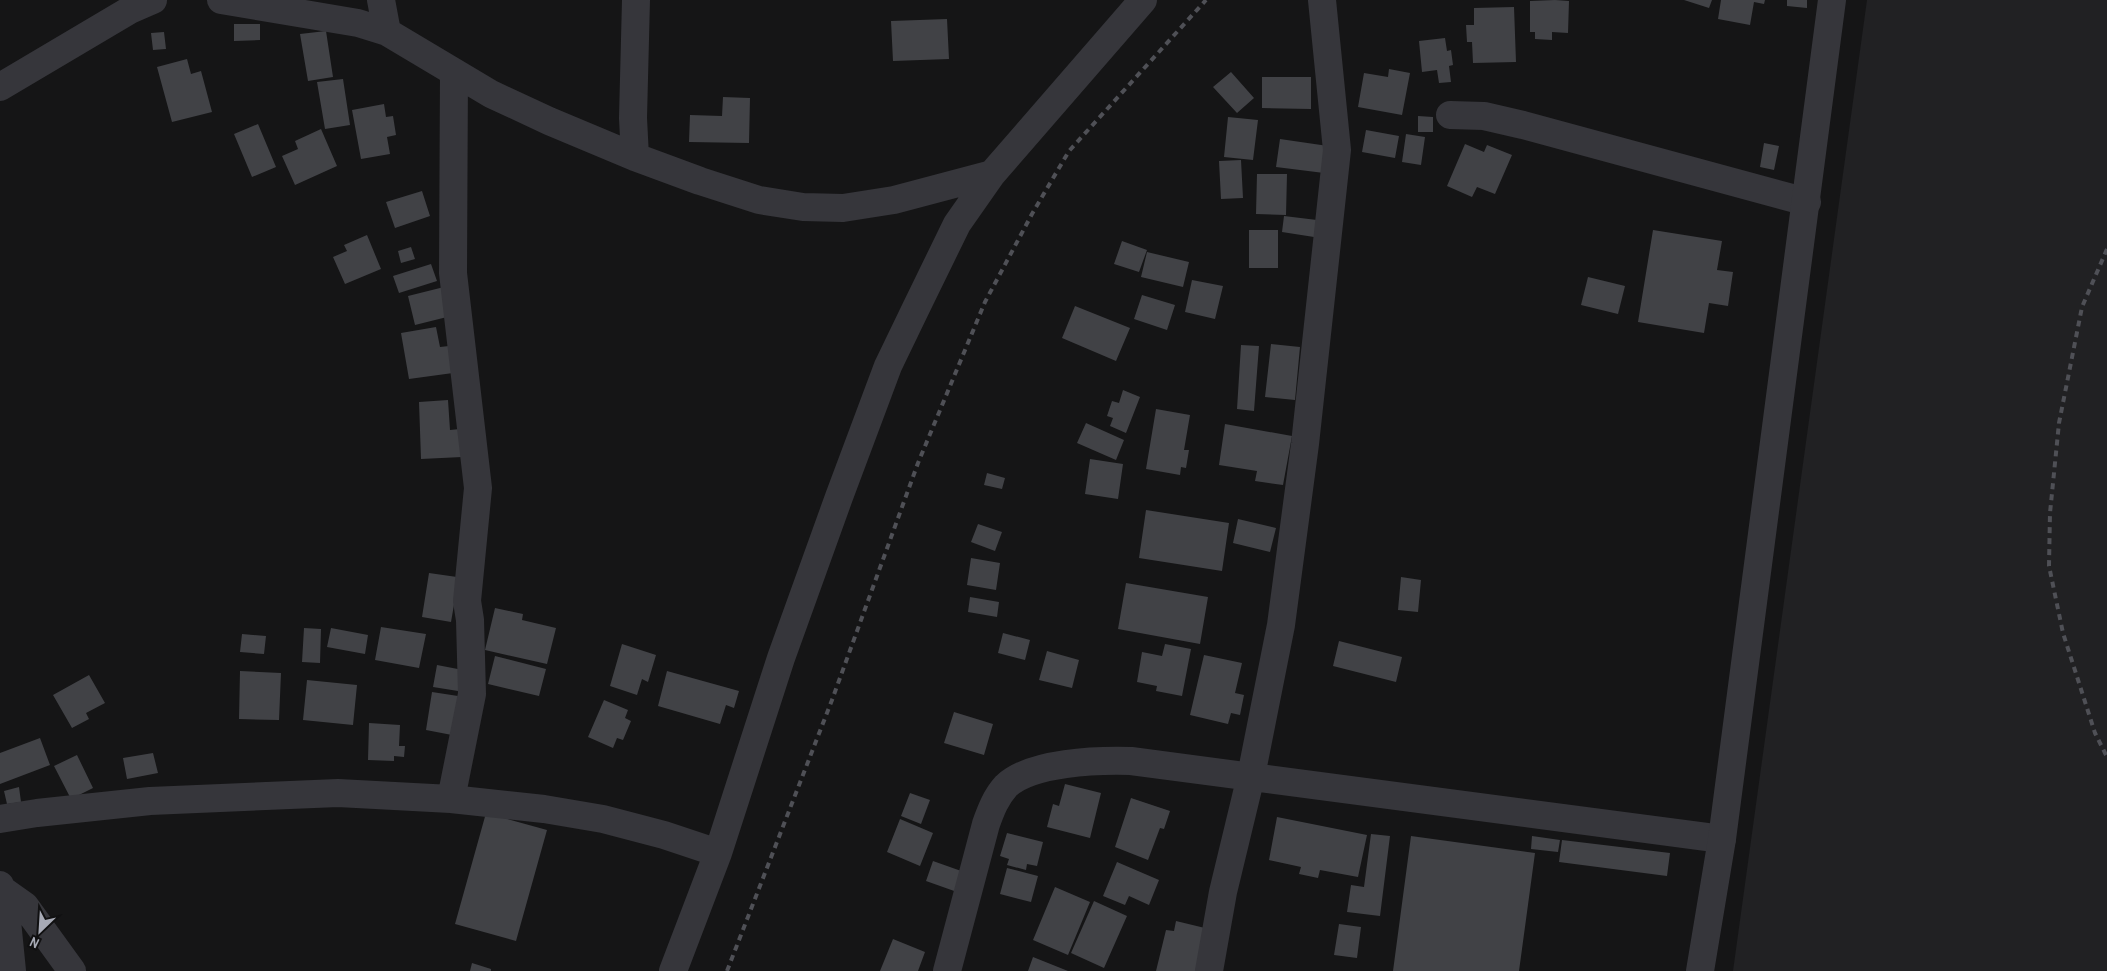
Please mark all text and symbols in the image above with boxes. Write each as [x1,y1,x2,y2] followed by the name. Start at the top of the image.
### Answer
[15,906,65,956] north arrow
[27,933,42,953] text: N

